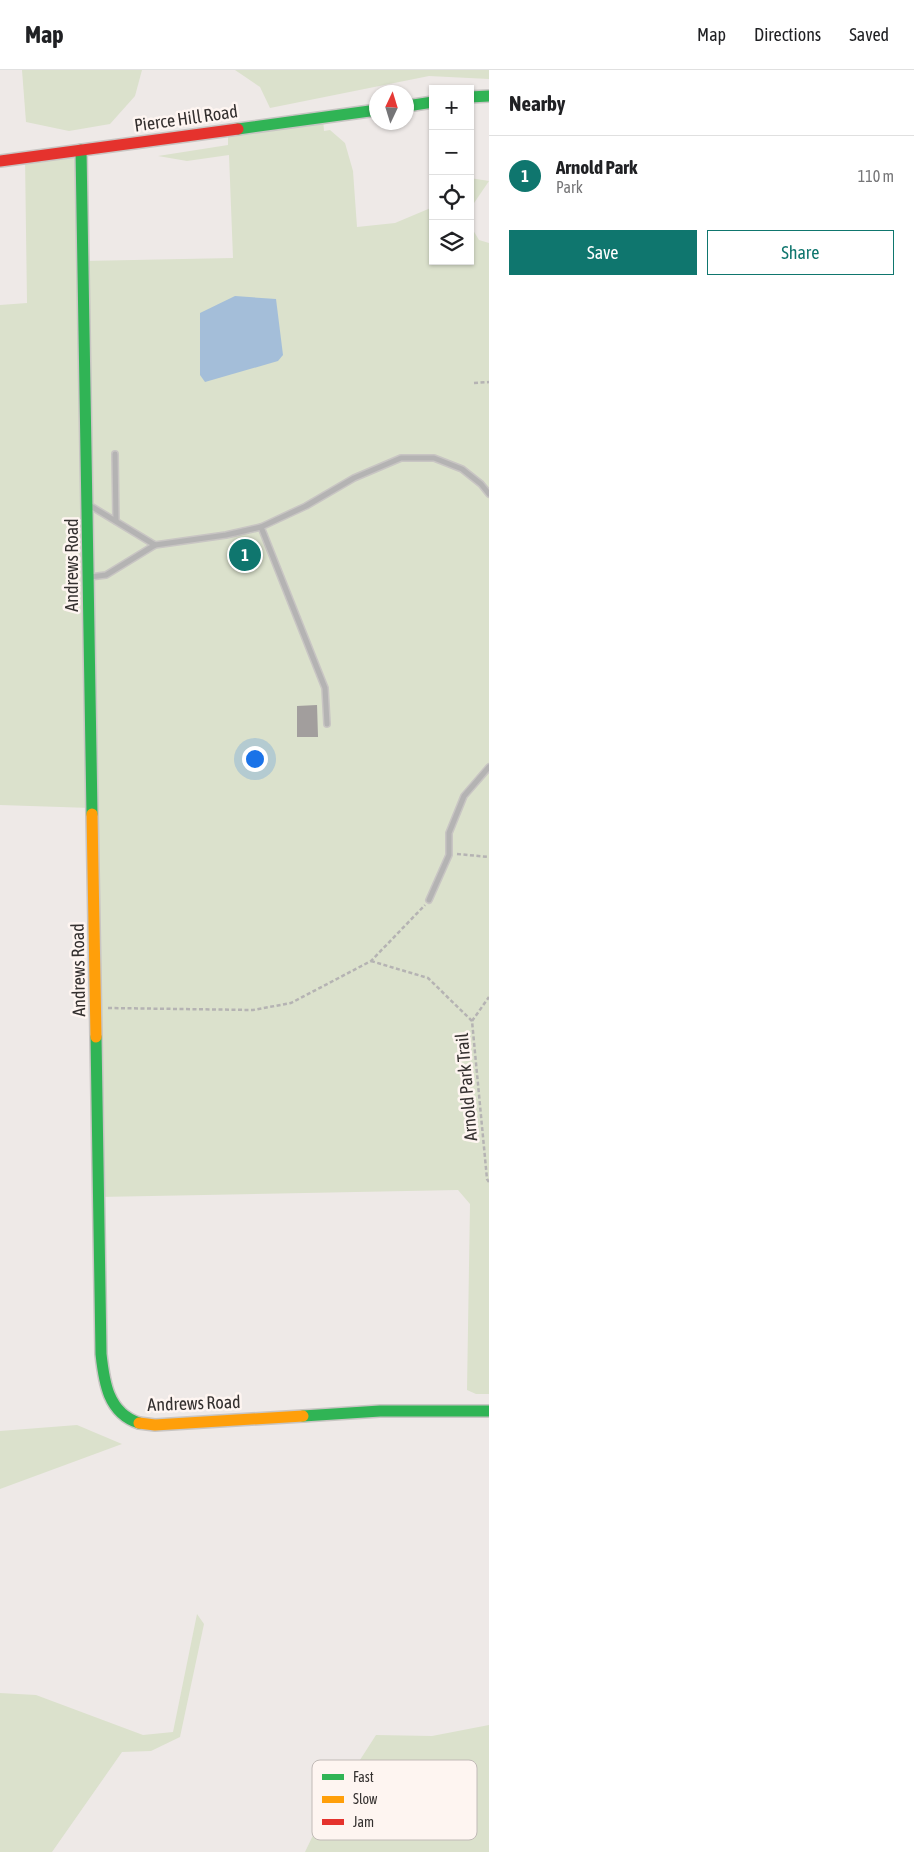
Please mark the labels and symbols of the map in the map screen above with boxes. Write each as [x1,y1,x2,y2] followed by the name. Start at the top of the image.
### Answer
[369,85,414,130] north arrow
[133,100,239,136] street label: Pierce Hill Road
[61,518,82,612] street label: Andrews Road
[229,536,261,574] pin: 1
[242,746,268,772] your location
[67,923,89,1017] street label: Andrews Road
[451,1032,481,1142] street label: Arnold Park Trail
[147,1391,241,1415] street label: Andrews Road
[312,1760,477,1840] legend
[353,1769,374,1785] text: Fast
[353,1791,378,1807] text: Slow
[353,1814,374,1830] text: Jam

